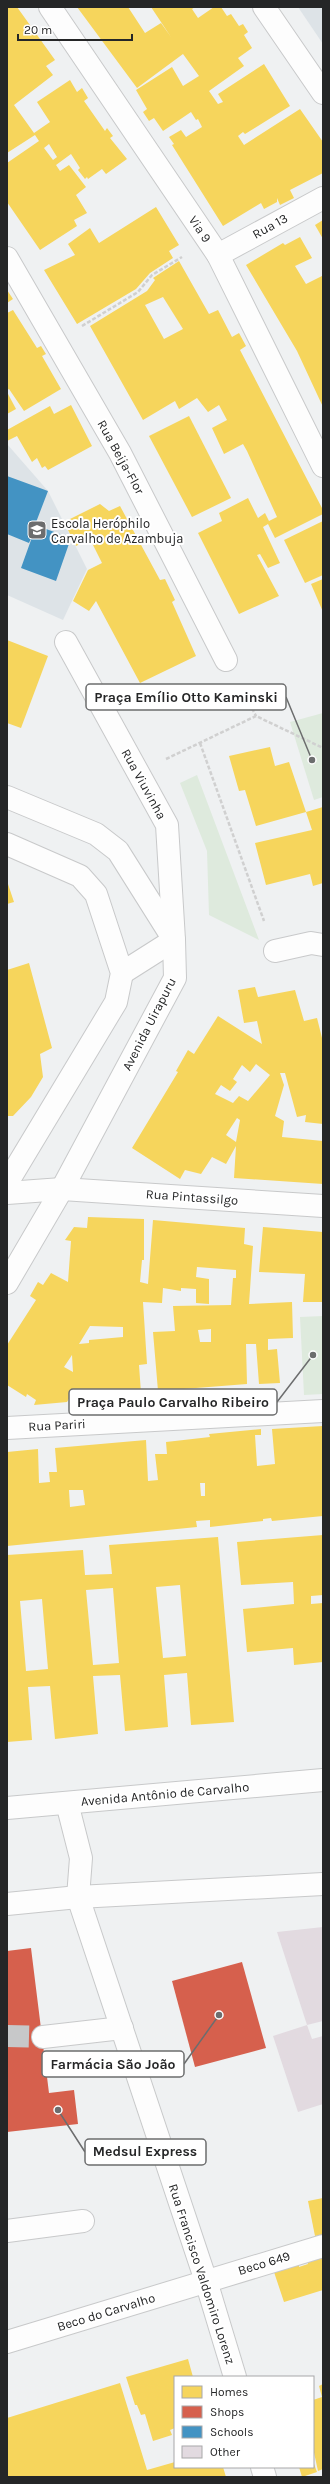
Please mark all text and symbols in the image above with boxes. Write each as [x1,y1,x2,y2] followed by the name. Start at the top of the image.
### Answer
[18,16,132,42] scale bar
[24,23,52,37] text: 20 m
[250,210,290,242] street label: Rua 13
[186,213,214,245] street label: Via 9
[94,417,148,497] street label: Rua Beija-Flor
[51,516,183,546] place label: Escola Heróphilo Carvalho de Azambuja
[26,519,48,541] school or university icon: Escola Heróphilo Carvalho de Azambuja
[86,684,286,710] callout: Praça Emílio Otto Kaminski
[94,689,278,706] text: Praça Emílio Otto Kaminski
[118,746,170,822] street label: Rua Viuvinha
[119,975,179,1073] street label: Avenida Uirapuru
[145,1186,239,1208] street label: Rua Pintassilgo
[69,1389,277,1415] callout: Praça Paulo Carvalho Ribeiro
[77,1394,269,1411] text: Praça Paulo Carvalho Ribeiro
[28,1416,86,1434] street label: Rua Pariri
[80,1779,250,1809] street label: Avenida Antônio de Carvalho
[42,2051,184,2077] callout: Farmácia São João
[50,2056,176,2073] text: Farmácia São João
[85,2139,206,2165] callout: Medsul Express
[93,2143,197,2160] text: Medsul Express
[166,2182,238,2366] street label: Rua Francisco Valdomiro Lorenz
[236,2248,292,2278] street label: Beco 649
[55,2290,157,2334] street label: Beco do Carvalho
[174,2376,314,2468] legend
[210,2385,248,2399] text: Homes
[210,2405,244,2419] text: Shops
[210,2425,253,2439] text: Schools
[210,2445,241,2459] text: Other

